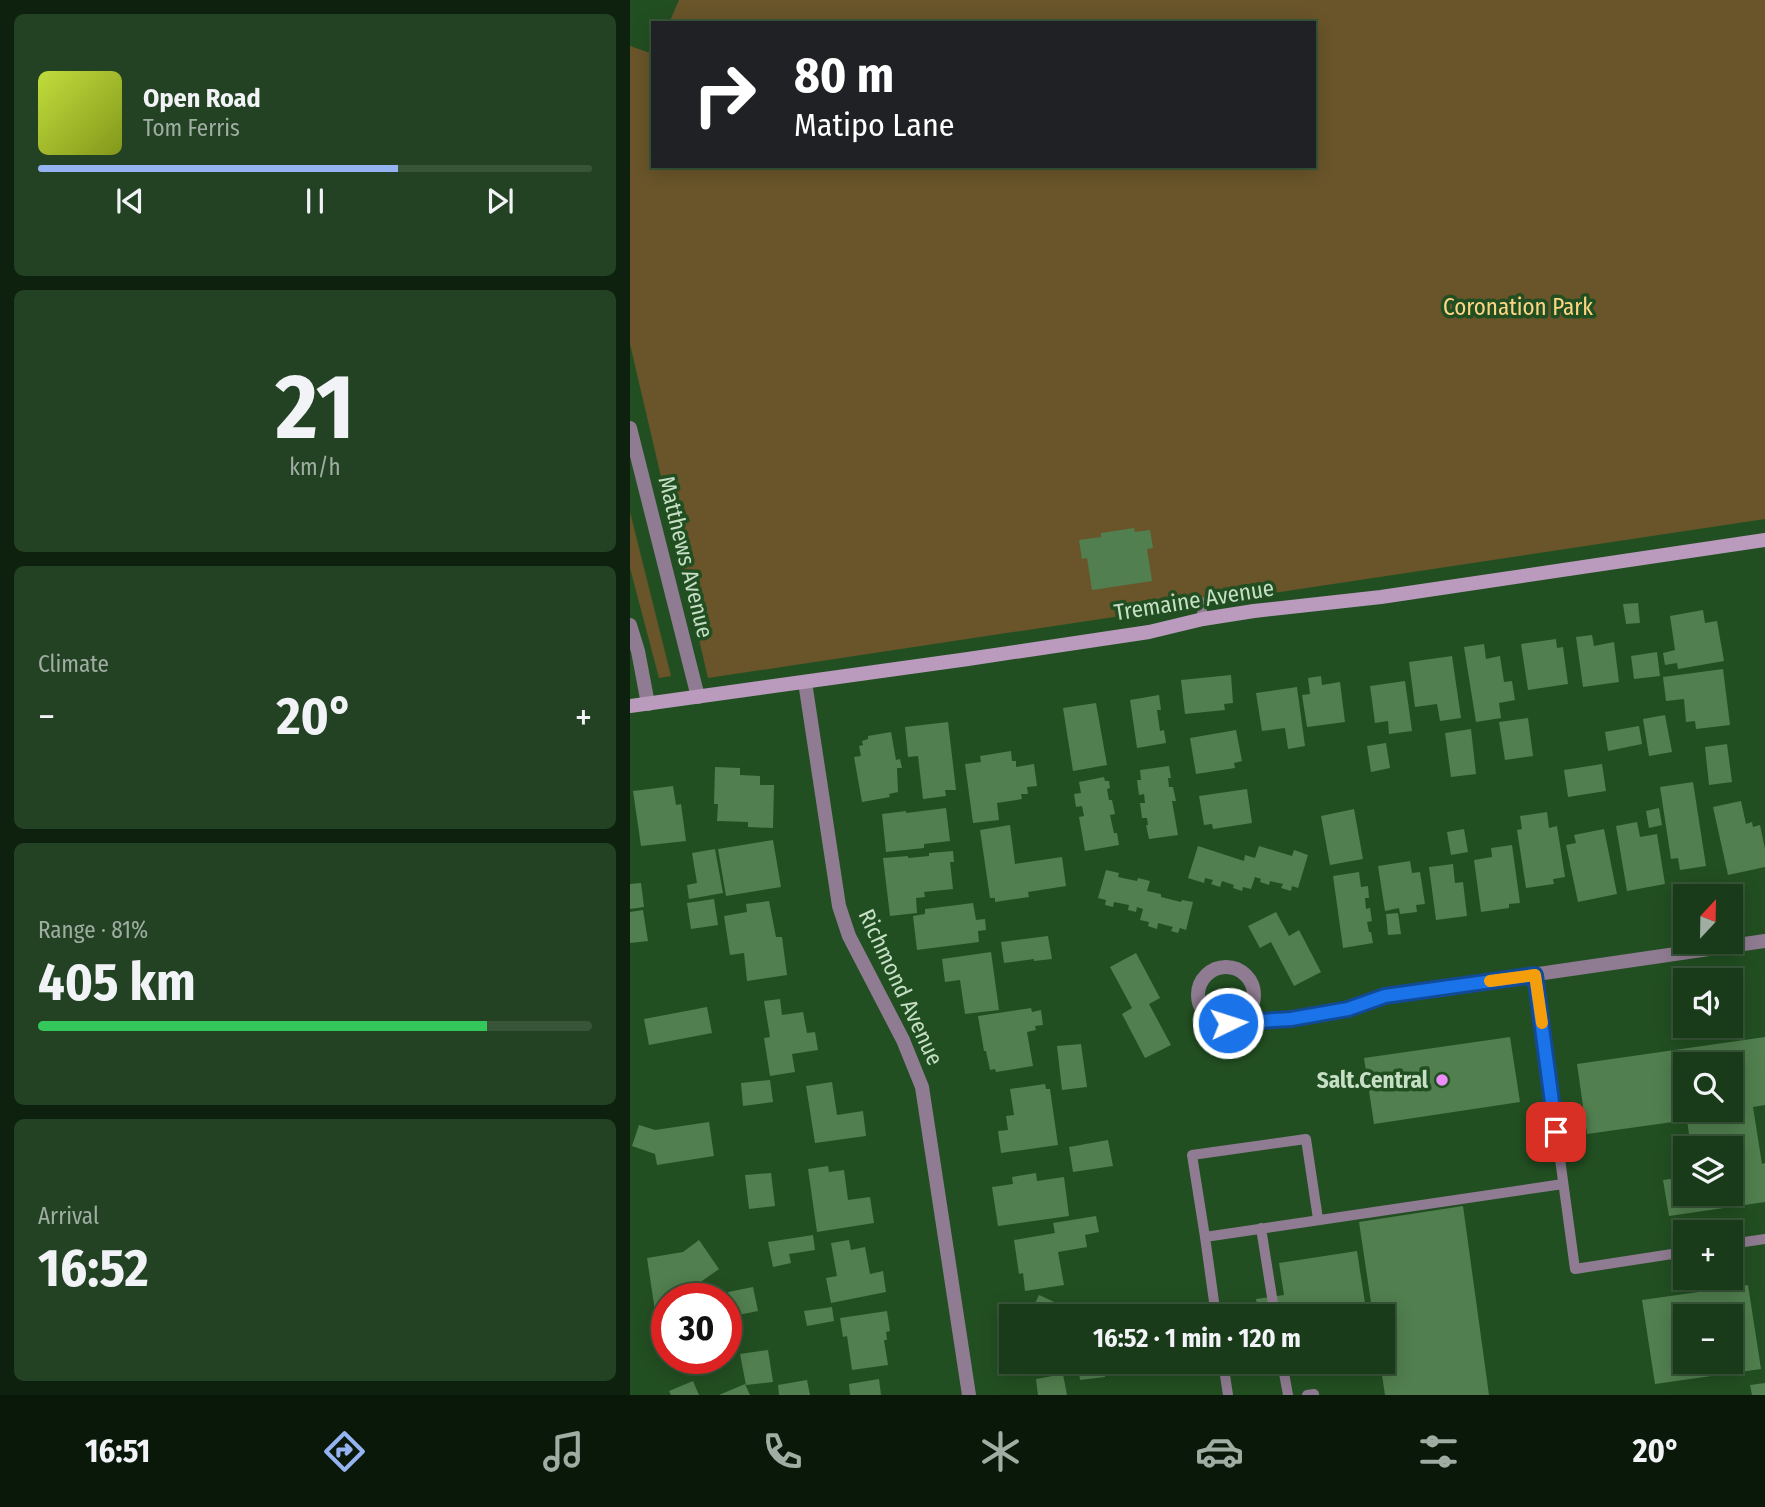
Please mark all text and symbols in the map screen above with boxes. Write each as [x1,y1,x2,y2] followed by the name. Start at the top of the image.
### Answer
[794,46,894,105] text: 80 m
[679,49,770,140] icon: right
[143,83,261,114] text: Open Road
[794,106,955,144] text: Matipo Lane
[143,114,240,142] text: Tom Ferris
[111,182,149,220] icon: previous
[296,182,334,220] icon: pause
[481,182,519,220] icon: next
[1443,293,1593,321] park label: Coronation Park
[275,353,355,462] text: 21
[289,453,341,481] text: km/h
[652,473,720,641] street label: Matthews Avenue
[1112,574,1276,626] street label: Tremaine Avenue
[38,650,109,678] text: Climate
[277,685,353,748] text: 20°
[38,694,55,740] text: −
[575,694,592,740] text: +
[1673,884,1743,954] north arrow
[1673,884,1743,1374] map controls
[853,904,949,1070] street label: Richmond Avenue
[38,916,148,944] text: Range · 81%
[38,951,196,1014] text: 405 km
[1673,968,1743,1038] button: sound
[1191,986,1265,1060] position arrow
[1673,1052,1743,1122] button: search
[1317,1066,1429,1094] place label: Salt.Central
[1434,1072,1450,1088] marker: Salt.Central
[1526,1102,1586,1162] pin
[1537,1113,1575,1151] icon: arrive
[1673,1136,1743,1206] button: layers
[38,1202,99,1230] text: Arrival
[1673,1220,1743,1290] button: +
[38,1237,149,1300] text: 16:52
[651,1283,742,1374] speed limit sign: 30
[1673,1304,1743,1374] button: −
[1093,1323,1301,1354] text: 16:52 · 1 min · 120 m
[320,1427,369,1476] icon: directions
[539,1427,588,1476] icon: music
[758,1427,807,1476] icon: phone
[976,1427,1025,1476] icon: climate
[1195,1427,1244,1476] icon: car
[1414,1427,1463,1476] icon: filters
[85,1432,150,1470] text: 16:51
[1633,1432,1680,1470] text: 20°

